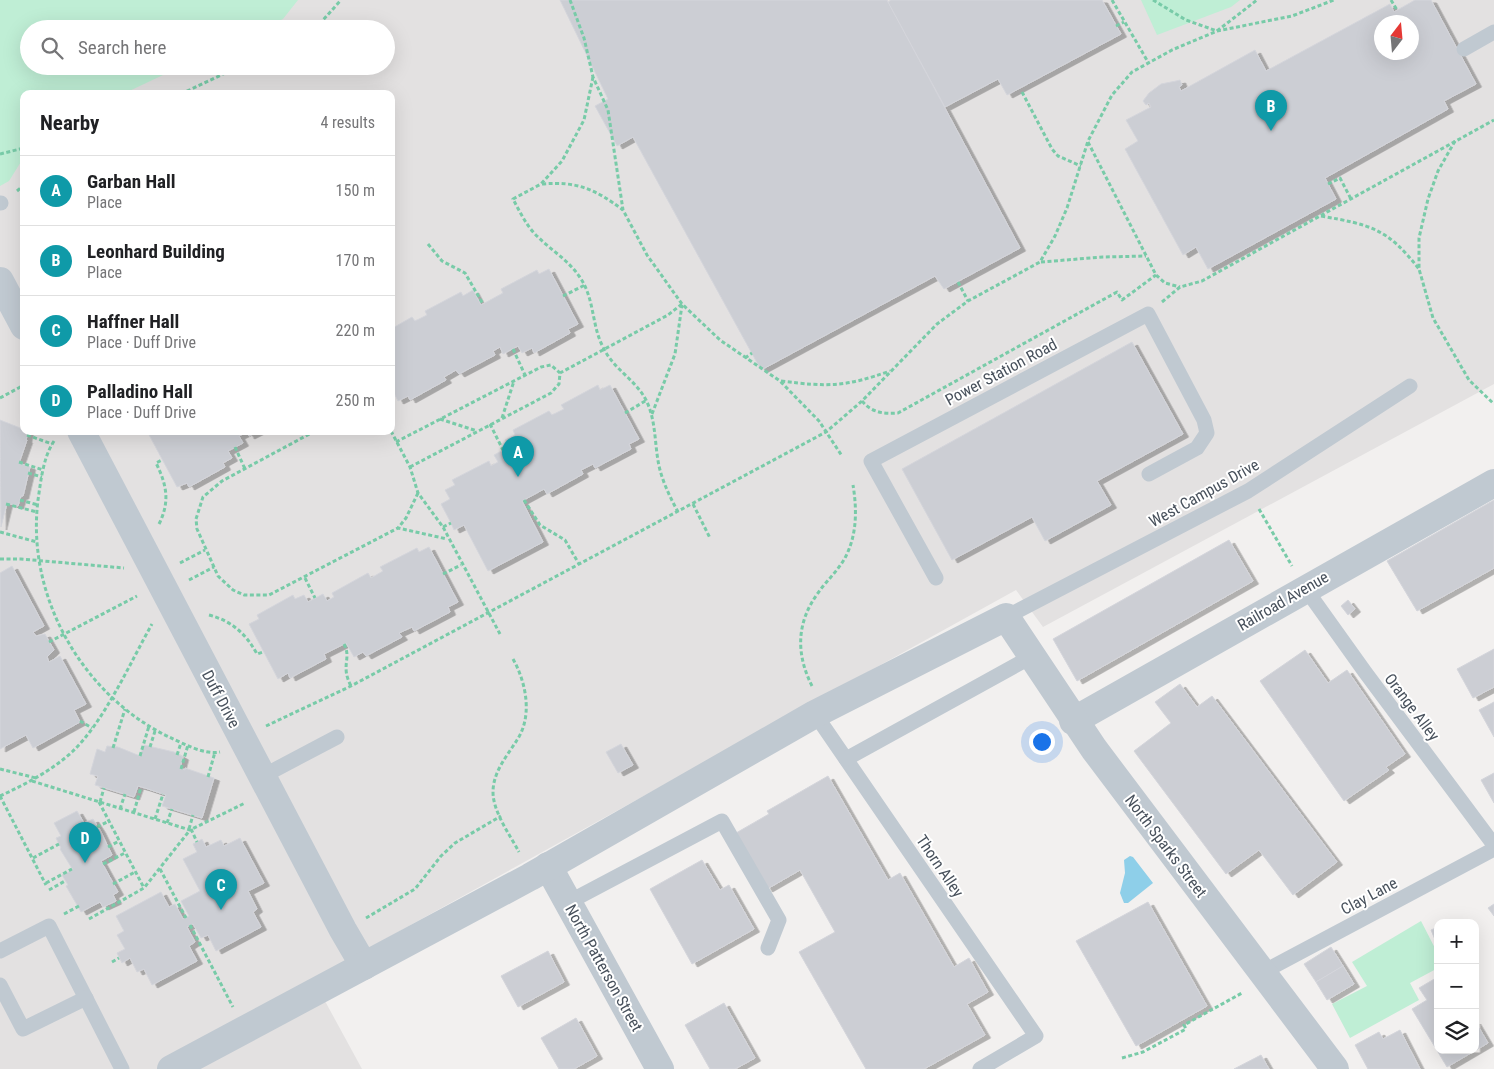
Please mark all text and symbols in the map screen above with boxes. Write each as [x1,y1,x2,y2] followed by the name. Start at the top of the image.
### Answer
[1374,15,1419,60] north arrow
[20,20,395,75] search box
[38,34,66,62] icon: search
[78,36,166,59] text: Search here
[1255,90,1287,131] pin: B
[40,111,99,135] text: Nearby
[320,113,375,132] text: 4 results
[87,170,176,193] text: Garban Hall
[51,181,61,200] text: A
[336,181,375,200] text: 150 m
[87,193,122,212] text: Place
[87,240,225,263] text: Leonhard Building
[52,251,60,270] text: B
[336,251,375,270] text: 170 m
[87,263,122,282] text: Place
[87,310,179,333] text: Haffner Hall
[51,321,61,340] text: C
[336,321,375,340] text: 220 m
[87,333,196,352] text: Place · Duff Drive
[942,335,1060,409] street label: Power Station Road
[87,380,193,403] text: Palladino Hall
[51,391,61,410] text: D
[336,391,375,410] text: 250 m
[87,403,196,422] text: Place · Duff Drive
[502,436,534,477] pin: A
[1146,455,1262,531] street label: West Campus Drive
[1234,567,1332,635] street label: Railroad Avenue
[198,667,244,731] street label: Duff Drive
[1381,670,1444,745] street label: Orange Alley
[1029,729,1055,755] your location
[1121,791,1211,901] street label: North Sparks Street
[69,822,101,863] pin: D
[912,831,968,901] street label: Thorn Alley
[205,869,237,910] pin: C
[1338,873,1400,919] street label: Clay Lane
[561,901,647,1035] street label: North Patterson Street
[1434,919,1479,1054] map controls
[1434,919,1479,964] button: +
[1434,964,1479,1009] button: −
[1434,1009,1479,1054] button: layers

